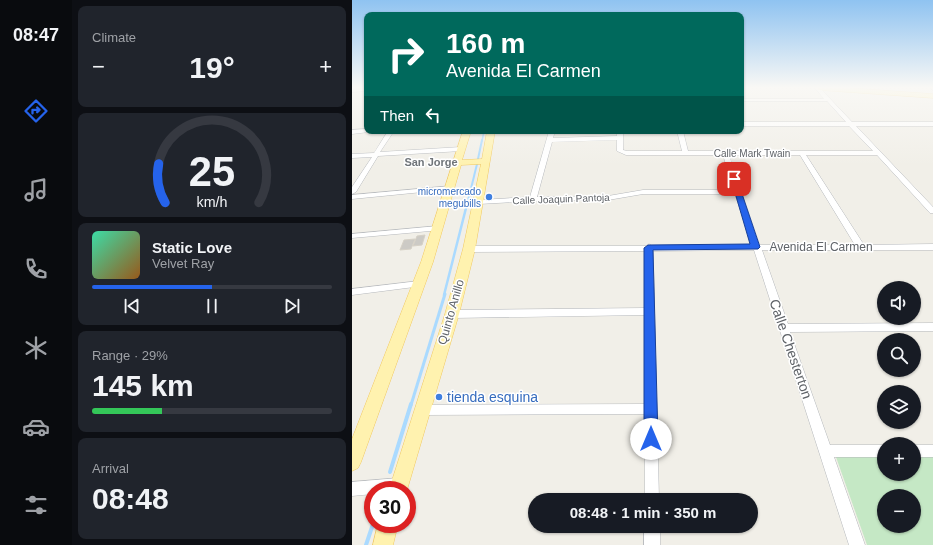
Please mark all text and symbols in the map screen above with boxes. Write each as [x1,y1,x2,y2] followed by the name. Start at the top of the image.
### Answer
[13,25,59,45] text: 08:47
[380,28,432,80] icon: right
[446,28,525,59] text: 160 m
[92,30,136,45] text: Climate
[189,51,235,84] text: 19°
[92,54,105,79] text: −
[319,54,332,79] text: +
[446,61,601,81] text: Avenida El Carmen
[22,97,50,125] icon: directions
[422,104,444,126] icon: left
[380,107,414,124] text: Then
[189,148,235,195] text: 25
[714,148,790,159] street label: Calle Mark Twain
[404,156,458,168] district label: San Jorge
[717,162,751,196] pin
[723,168,745,190] icon: arrive
[22,176,50,204] icon: music
[418,186,481,209] place label: micromercado megubills
[484,192,494,202] marker: micromercado megubills
[512,192,610,206] street label: Calle Joaquin Pantoja
[197,194,228,210] text: km/h
[152,239,232,256] text: Static Love
[769,240,873,254] street label: Avenida El Carmen
[22,255,50,283] icon: phone
[152,256,214,271] text: Velvet Ray
[435,277,467,346] street label: Quinto Anillo
[877,281,921,533] map controls
[877,281,921,325] button: sound
[121,295,143,317] icon: previous
[201,295,223,317] icon: pause
[281,295,303,317] icon: next
[766,297,816,401] street label: Calle Chesterton
[877,333,921,377] button: search
[22,334,50,362] icon: climate
[92,348,168,363] text: Range · 29%
[92,369,194,402] text: 145 km
[877,385,921,429] button: layers
[447,389,538,405] place label: tienda esquina
[434,392,444,402] marker: tienda esquina
[22,413,50,441] icon: car
[630,418,672,460] position arrow
[877,437,921,481] button: +
[92,461,129,476] text: Arrival
[364,481,416,533] speed limit sign: 30
[92,482,169,515] text: 08:48
[877,489,921,533] button: −
[22,491,50,519] icon: filters
[570,504,716,521] text: 08:48 · 1 min · 350 m

